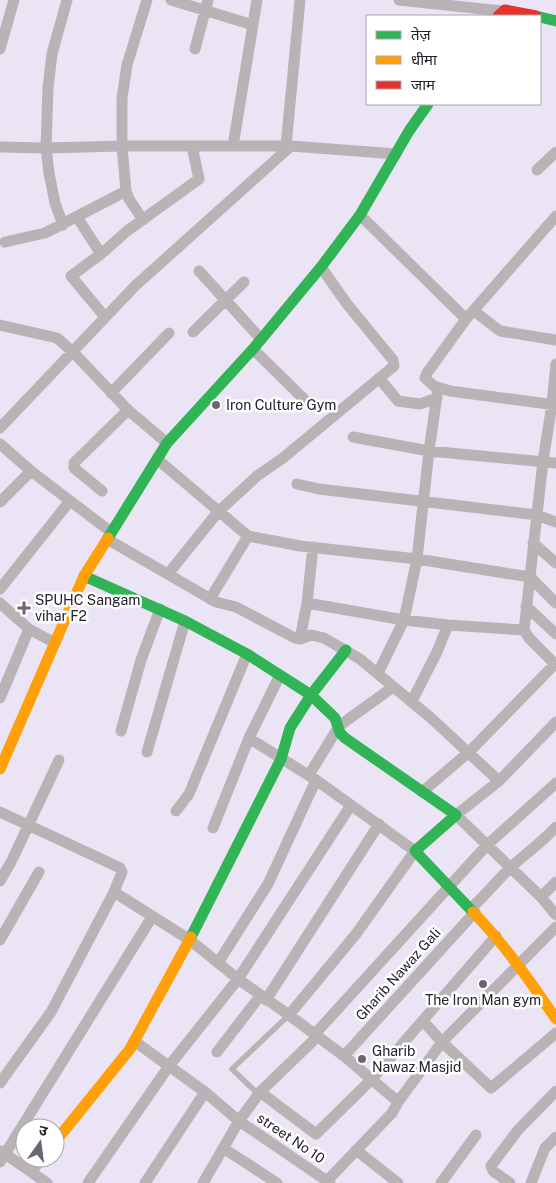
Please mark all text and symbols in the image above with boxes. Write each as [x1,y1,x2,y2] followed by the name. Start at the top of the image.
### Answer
[366,15,541,105] legend
[411,26,432,43] text: तेज़
[411,51,438,68] text: धीमा
[411,76,436,93] text: जाम
[226,397,336,413] place label: Iron Culture Gym
[210,399,222,411] marker: Iron Culture Gym
[35,592,140,624] place label: SPUHC Sangam vihar F2
[17,601,31,615] marker: SPUHC Sangam vihar F2
[352,924,444,1024] street label: Gharib Nawaz Gali
[477,978,489,990] marker: The Iron Man gym
[425,992,541,1008] place label: The Iron Man gym
[372,1043,461,1075] place label: Gharib Nawaz Masjid
[356,1053,368,1065] marker: Gharib Nawaz Masjid
[254,1110,328,1166] street label: street No 10
[15,1118,65,1168] north arrow
[37,1122,50,1139] text: उ

